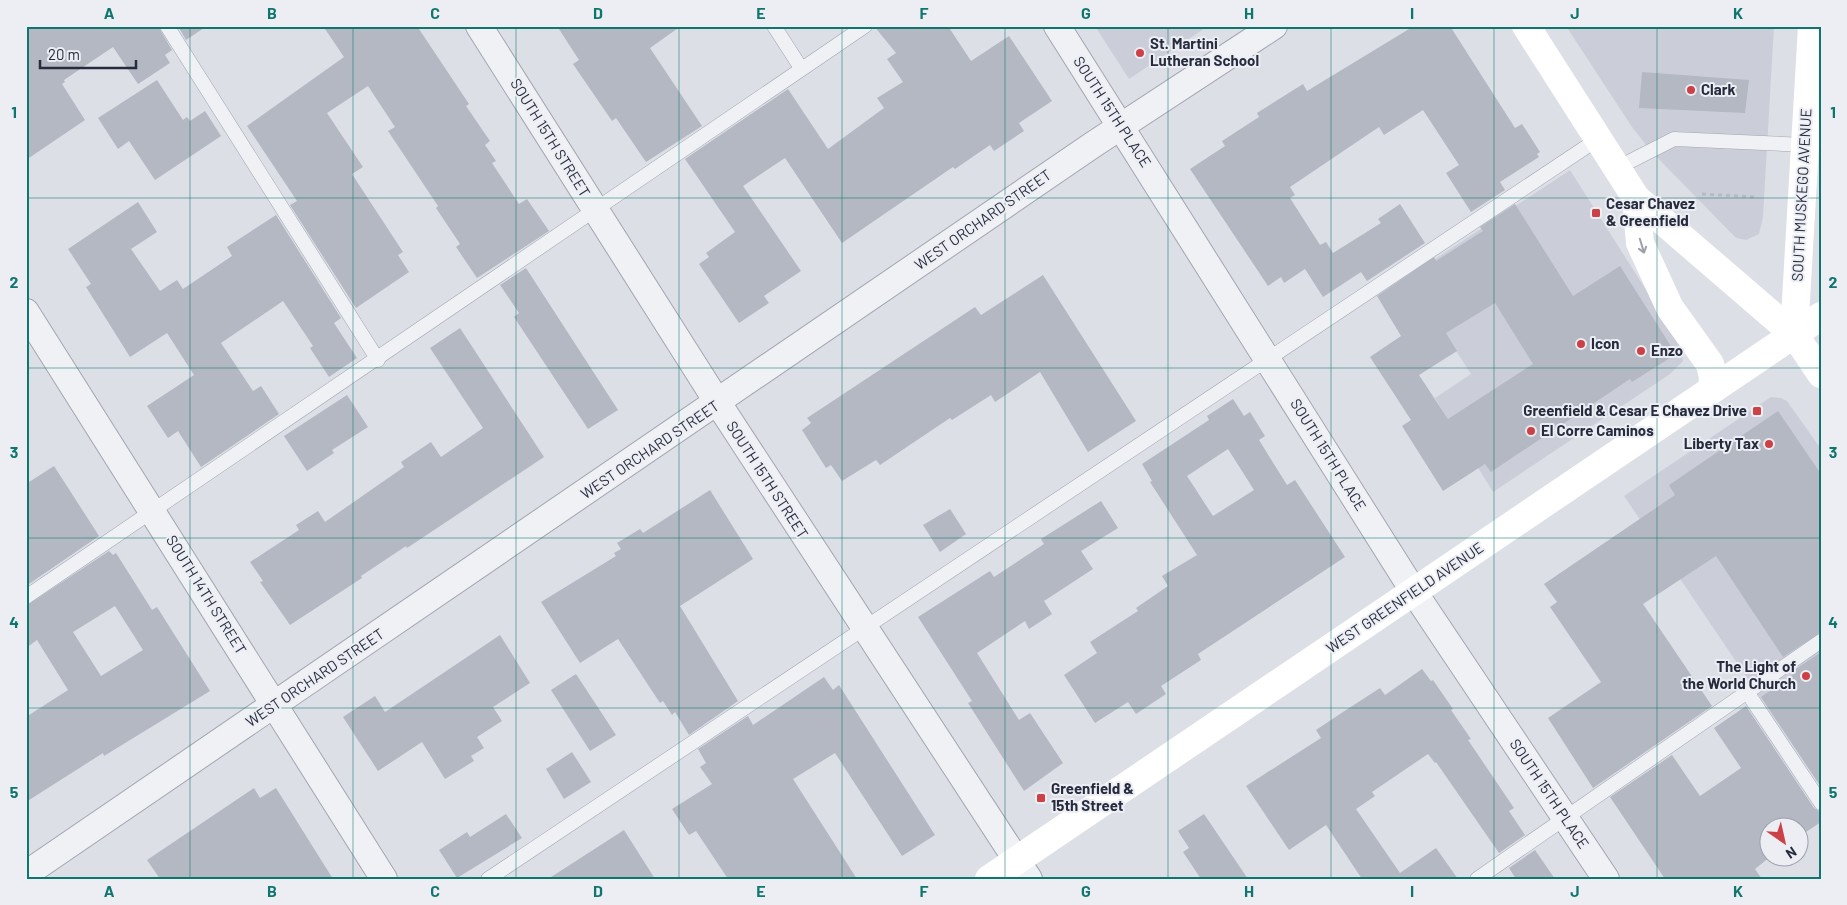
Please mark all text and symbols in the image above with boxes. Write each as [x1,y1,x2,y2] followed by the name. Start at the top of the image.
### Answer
[104,3,115,22] text: A
[267,3,277,22] text: B
[430,3,440,22] text: C
[593,3,603,22] text: D
[756,3,766,22] text: E
[920,3,929,22] text: F
[1081,3,1091,22] text: G
[1244,3,1254,22] text: H
[1410,3,1414,22] text: I
[1570,3,1580,22] text: J
[1733,3,1743,22] text: K
[1150,34,1259,69] place label: St. Martini Lutheran School
[40,38,136,70] scale bar
[48,45,80,63] text: 20 m
[1134,47,1146,59] marker: St. Martini Lutheran School
[1070,53,1155,170] street label: SOUTH 15TH PLACE
[507,75,595,200] street label: SOUTH 15TH STREET
[1701,80,1735,98] place label: Clark
[1685,84,1697,96] marker: Clark
[11,102,17,121] text: 1
[1830,102,1836,121] text: 1
[1787,108,1815,282] street label: SOUTH MUSKEGO AVENUE
[911,165,1054,273] street label: WEST ORCHARD STREET
[1606,194,1695,229] place label: Cesar Chavez & Greenfield
[1590,207,1602,219] marker: Cesar Chavez & Greenfield
[1638,238,1648,254] one-way arrow
[10,272,19,291] text: 2
[1829,272,1838,291] text: 2
[1591,334,1619,352] place label: Icon
[1575,338,1587,350] marker: Icon
[1651,341,1683,359] place label: Enzo
[1635,345,1647,357] marker: Enzo
[1287,395,1371,514] street label: SOUTH 15TH PLACE
[577,396,722,502] street label: WEST ORCHARD STREET
[1523,401,1747,419] place label: Greenfield & Cesar E Chavez Drive
[1751,405,1763,417] marker: Greenfield & Cesar E Chavez Drive
[723,417,813,542] street label: SOUTH 15TH STREET
[1541,421,1654,439] place label: El Corre Caminos
[1525,425,1537,437] marker: El Corre Caminos
[1684,434,1759,452] place label: Liberty Tax
[1763,438,1775,450] marker: Liberty Tax
[10,442,18,461] text: 3
[1829,442,1837,461] text: 3
[163,532,251,657] street label: SOUTH 14TH STREET
[1322,538,1486,657] street label: WEST GREENFIELD AVENUE
[9,612,19,631] text: 4
[1828,612,1838,631] text: 4
[242,624,387,730] street label: WEST ORCHARD STREET
[1682,657,1796,692] place label: The Light of the World Church
[1800,670,1812,682] marker: The Light of the World Church
[1506,735,1593,852] street label: SOUTH 15TH PLACE
[1051,779,1134,814] place label: Greenfield & 15th Street
[10,782,19,801] text: 5
[1829,782,1838,801] text: 5
[1035,792,1047,804] marker: Greenfield & 15th Street
[1760,818,1810,868] north arrow
[1783,844,1800,863] text: N
[104,881,115,900] text: A
[267,881,277,900] text: B
[430,881,440,900] text: C
[593,881,603,900] text: D
[756,881,766,900] text: E
[920,881,929,900] text: F
[1081,881,1091,900] text: G
[1244,881,1254,900] text: H
[1410,881,1414,900] text: I
[1570,881,1580,900] text: J
[1733,881,1743,900] text: K

